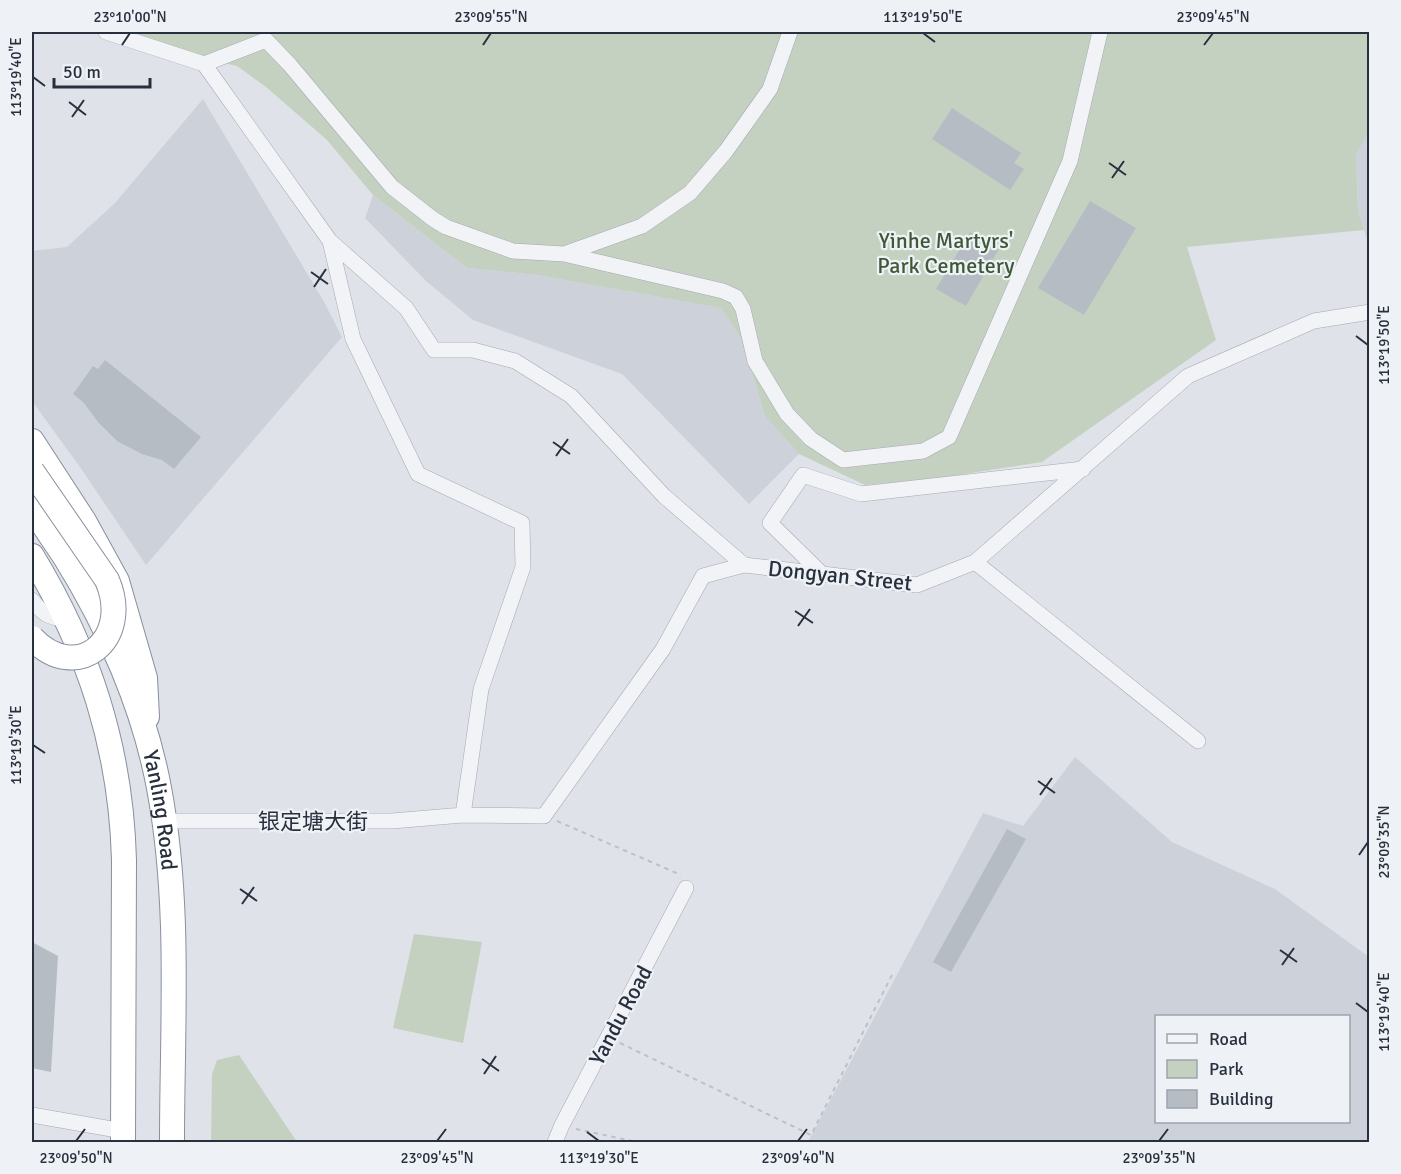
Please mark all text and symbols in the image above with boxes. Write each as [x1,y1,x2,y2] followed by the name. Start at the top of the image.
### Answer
[93,8,167,26] text: 23°10'00"N
[454,8,528,26] text: 23°09'55"N
[883,8,963,26] text: 113°19'50"E
[1176,8,1250,26] text: 23°09'45"N
[7,37,25,117] text: 113°19'40"E
[54,51,150,89] scale bar
[63,61,101,83] text: 50 m
[877,227,1015,279] park label: Yinhe Martyrs' Park Cemetery
[1375,305,1393,385] text: 113°19'50"E
[767,555,914,597] street label: Dongyan Street
[7,705,25,785] text: 113°19'30"E
[137,747,183,871] street label: Yanling Road
[1375,805,1393,879] text: 23°09'35"N
[258,808,368,835] street label: 银定塘大街
[583,961,658,1070] street label: Yandu Road
[1375,972,1393,1052] text: 113°19'40"E
[1155,1015,1350,1123] legend
[1209,1028,1248,1050] text: Road
[1209,1058,1244,1080] text: Park
[1209,1088,1273,1110] text: Building
[39,1149,113,1167] text: 23°09'50"N
[400,1149,474,1167] text: 23°09'45"N
[559,1149,639,1167] text: 113°19'30"E
[761,1149,835,1167] text: 23°09'40"N
[1122,1149,1196,1167] text: 23°09'35"N

